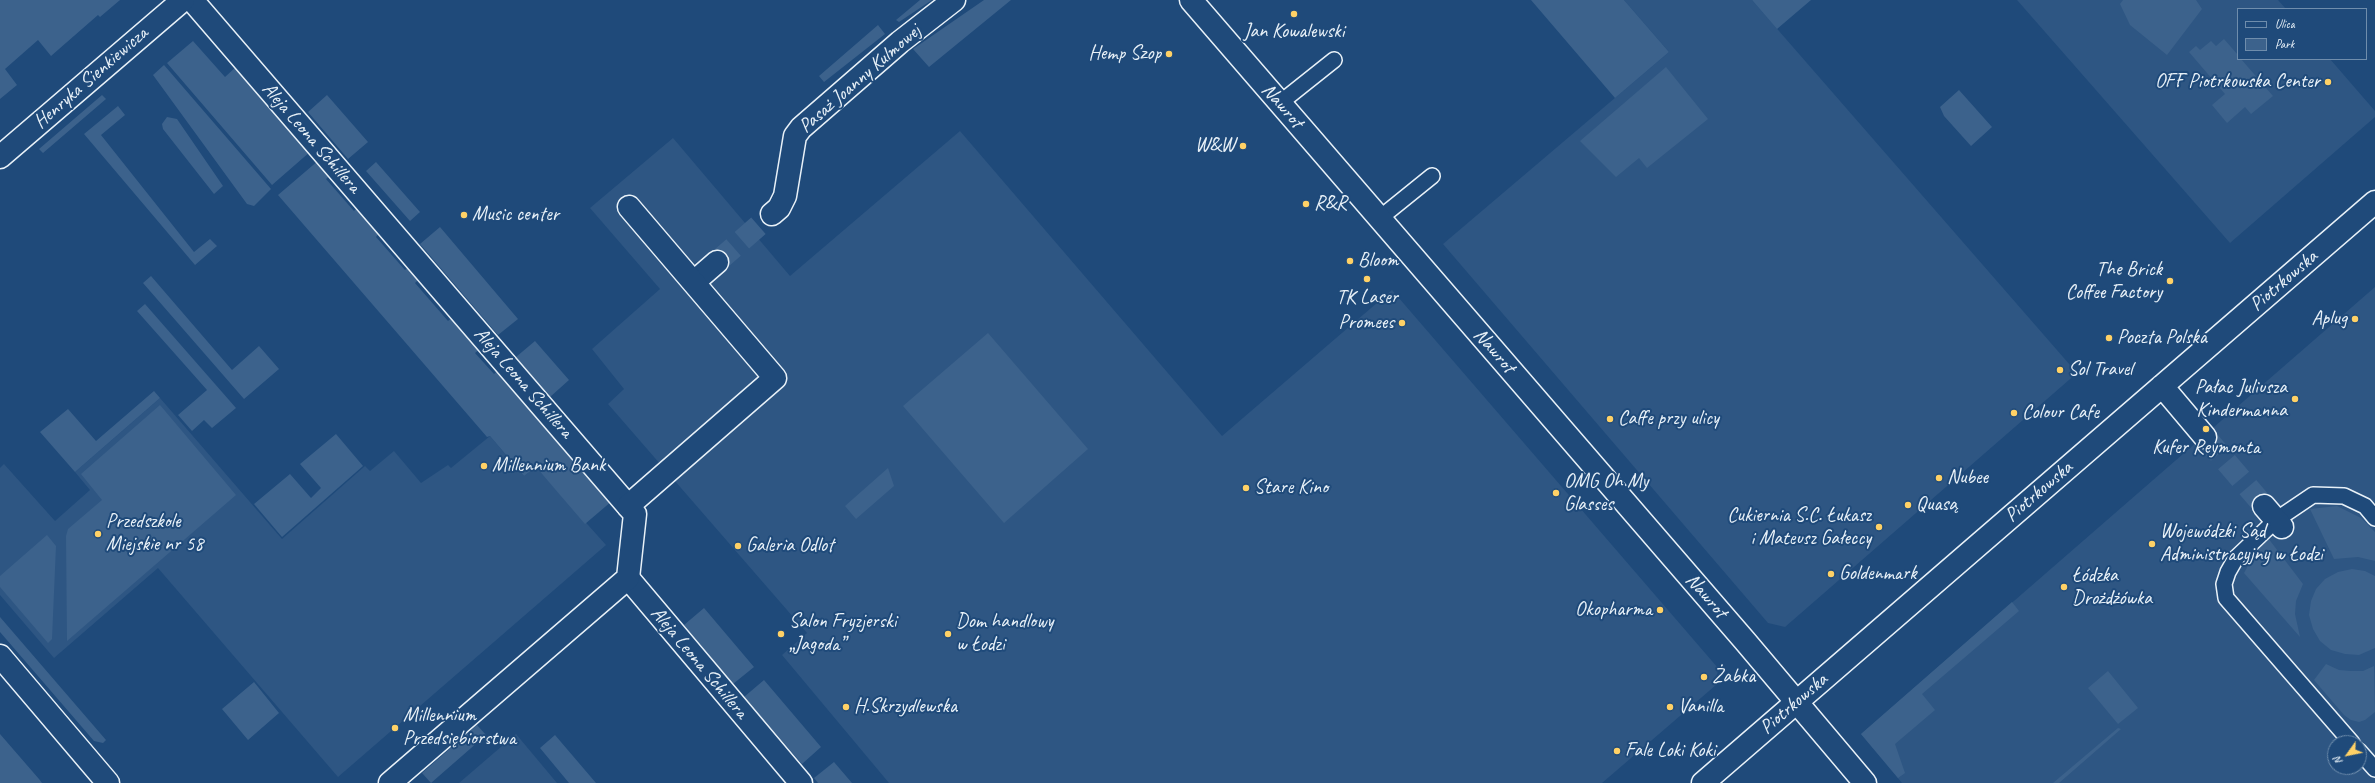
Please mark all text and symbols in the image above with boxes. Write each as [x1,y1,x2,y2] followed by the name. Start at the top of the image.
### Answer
[2237,8,2367,60] legend
[1289,9,1299,19] marker: Jan Kowalewski
[2275,16,2294,32] text: Ulica
[794,19,926,139] street label: Pasaż Joanny Kulmowej
[1244,20,1344,44] place label: Jan Kowalewski
[29,22,153,134] street label: Henryka Sienkiewicza
[2275,36,2294,52] text: Park
[1089,42,1161,66] place label: Hemp Szop
[1164,49,1174,59] marker: Hemp Szop
[2155,70,2320,94] place label: OFF Piotrkowska Center
[2323,77,2333,87] marker: OFF Piotrkowska Center
[256,78,366,198] street label: Aleja Leona Schillera
[1256,79,1308,133] street label: Nawrot
[1195,134,1235,158] place label: W&W
[1238,141,1248,151] marker: W&W
[1314,192,1347,216] place label: R&R
[1301,199,1311,209] marker: R&R
[472,203,559,227] place label: Music center
[459,210,469,220] marker: Music center
[2245,245,2323,317] street label: Piotrkowska
[1358,249,1398,273] place label: Bloom
[1345,256,1355,266] marker: Bloom
[2066,258,2162,305] place label: The Brick Coffee Factory
[1362,274,1372,284] marker: TK Laser
[2165,276,2175,286] marker: The Brick Coffee Factory
[1336,286,1398,310] place label: TK Laser
[2312,307,2347,331] place label: Aplug
[1338,311,1394,335] place label: Promees
[2350,314,2360,324] marker: Aplug
[1397,318,1407,328] marker: Promees
[468,323,578,443] street label: Aleja Leona Schillera
[1468,324,1520,378] street label: Nawrot
[2117,326,2207,350] place label: Poczta Polska
[2104,333,2114,343] marker: Poczta Polska
[2068,358,2133,382] place label: Sol Travel
[2055,365,2065,375] marker: Sol Travel
[2195,376,2287,423] place label: Pałac Juliusza Kindermanna
[2290,394,2300,404] marker: Pałac Juliusza Kindermanna
[2022,401,2099,425] place label: Colour Cafe
[1618,407,1719,431] place label: Caffe przy ulicy
[2009,408,2019,418] marker: Colour Cafe
[1605,414,1615,424] marker: Caffe przy ulicy
[2201,424,2211,434] marker: Kufer Reymonta
[2152,436,2260,460] place label: Kufer Reymonta
[492,454,605,478] place label: Millennium Bank
[2000,456,2078,528] street label: Piotrkowska
[479,461,489,471] marker: Millennium Bank
[1947,466,1988,490] place label: Nubee
[1564,470,1648,517] place label: OMG Oh My Glasses
[1934,473,1944,483] marker: Nubee
[1254,476,1328,500] place label: Stare Kino
[1241,483,1251,493] marker: Stare Kino
[1551,488,1561,498] marker: OMG Oh My Glasses
[1916,493,1957,517] place label: Quasą
[1903,500,1913,510] marker: Quasą
[1727,504,1871,551] place label: Cukiernia S.C. Łukasz i Mateusz Gałeccy
[106,510,203,557] place label: Przedszkole Miejskie nr 58
[2160,520,2323,567] place label: Wojewódzki Sąd Administracyjny w Łodzi
[1874,522,1884,532] marker: Cukiernia S.C. Łukasz i Mateusz Gałeccy
[93,529,103,539] marker: Przedszkole Miejskie nr 58
[746,534,834,558] place label: Galeria Odlot
[2147,539,2157,549] marker: Wojewódzki Sąd Administracyjny w Łodzi
[733,541,743,551] marker: Galeria Odlot
[1839,562,1916,586] place label: Goldenmark
[2072,564,2152,611] place label: Łódzka Drożdżówka
[1680,569,1732,623] street label: Nawrot
[1826,569,1836,579] marker: Goldenmark
[2059,582,2069,592] marker: Łódzka Drożdżówka
[1575,598,1652,622] place label: Okopharma
[645,602,753,724] street label: Aleja Leona Schillera
[1655,605,1665,615] marker: Okopharma
[789,610,896,657] place label: Salon Fryzjerski „Jagoda”
[956,610,1053,657] place label: Dom handlowy w Łodzi
[776,629,786,639] marker: Salon Fryzjerski „Jagoda”
[943,629,953,639] marker: Dom handlowy w Łodzi
[1712,665,1755,689] place label: Żabka
[1755,668,1833,740] street label: Piotrkowska
[1699,672,1709,682] marker: Żabka
[854,695,957,719] place label: H.Skrzydlewska
[1678,695,1723,719] place label: Vanilla
[841,702,851,712] marker: H.Skrzydlewska
[1665,702,1675,712] marker: Vanilla
[403,704,516,751] place label: Millennium Przedsiębiorstwa
[390,723,400,733] marker: Millennium Przedsiębiorstwa
[2327,735,2367,775] north arrow
[1625,739,1715,763] place label: Fale Loki Koki
[1612,746,1622,756] marker: Fale Loki Koki
[2330,754,2346,768] text: N

